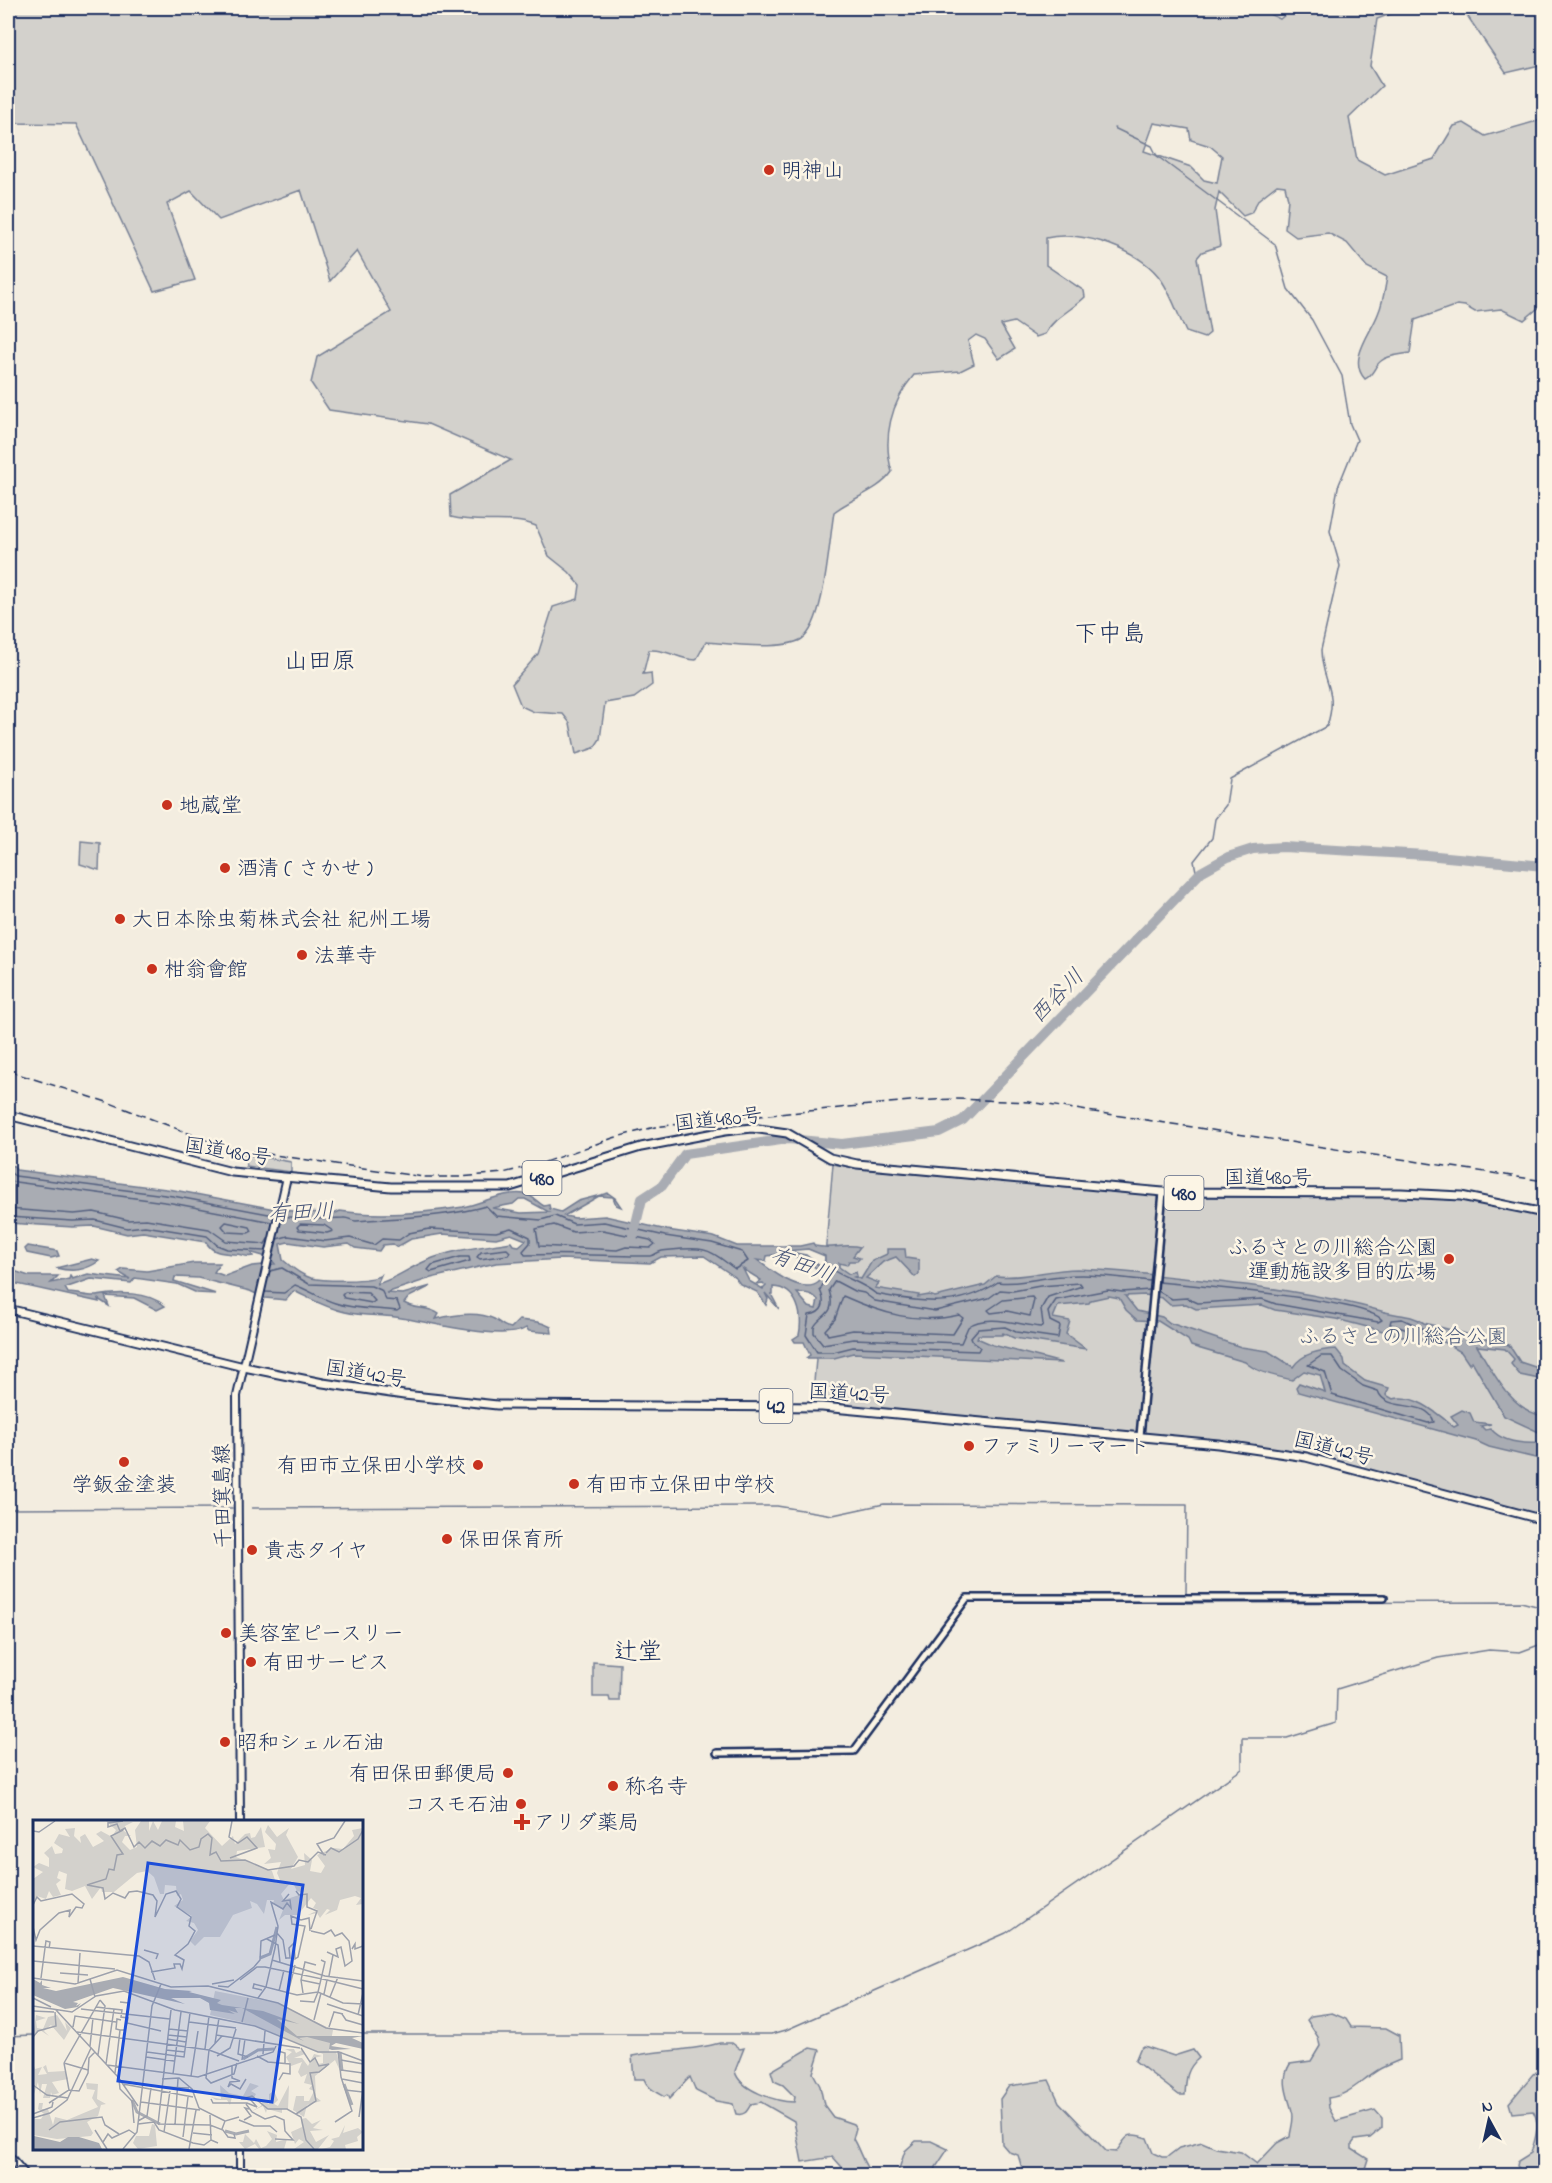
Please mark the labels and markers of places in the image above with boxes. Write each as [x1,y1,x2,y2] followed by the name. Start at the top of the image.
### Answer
[781,157,844,187] place label: 明神山
[762,163,776,177] marker: 明神山
[179,792,242,822] place label: 地蔵堂
[160,798,174,812] marker: 地蔵堂
[237,855,373,885] place label: 酒清 ( さかせ )
[218,861,232,875] marker: 酒清 ( さかせ )
[132,906,431,936] place label: 大日本除虫菊株式会社 紀州工場
[113,912,127,926] marker: 大日本除虫菊株式会社 紀州工場
[314,942,377,972] place label: 法華寺
[295,948,309,962] marker: 法華寺
[164,956,248,986] place label: 柑翁會館
[145,962,159,976] marker: 柑翁會館
[1228,1234,1437,1288] place label: ふるさとの川総合公園 運動施設多目的広場
[1442,1252,1456,1266] marker: ふるさとの川総合公園 運動施設多目的広場
[981,1433,1149,1463] place label: ファミリーマート
[962,1439,976,1453] marker: ファミリーマート
[277,1452,466,1482] place label: 有田市立保田小学校
[117,1455,131,1469] marker: 学鈑金塗装
[471,1458,485,1472] marker: 有田市立保田小学校
[72,1471,177,1501] place label: 学鈑金塗装
[586,1471,775,1501] place label: 有田市立保田中学校
[567,1477,581,1491] marker: 有田市立保田中学校
[459,1526,564,1556] place label: 保田保育所
[440,1532,454,1546] marker: 保田保育所
[264,1537,368,1567] place label: 貴志タイヤ
[245,1543,259,1557] marker: 貴志タイヤ
[238,1620,404,1650] place label: 美容室ピースリー
[219,1626,233,1640] marker: 美容室ピースリー
[263,1649,389,1679] place label: 有田サービス
[244,1655,258,1669] marker: 有田サービス
[237,1729,384,1759] place label: 昭和シェル石油
[218,1735,232,1749] marker: 昭和シェル石油
[349,1760,496,1790] place label: 有田保田郵便局
[501,1766,515,1780] marker: 有田保田郵便局
[625,1773,688,1803] place label: 称名寺
[606,1779,620,1793] marker: 称名寺
[405,1791,509,1821] place label: コスモ石油
[514,1797,528,1811] marker: コスモ石油
[534,1809,639,1839] place label: アリダ薬局
[515,1815,529,1829] marker: アリダ薬局

